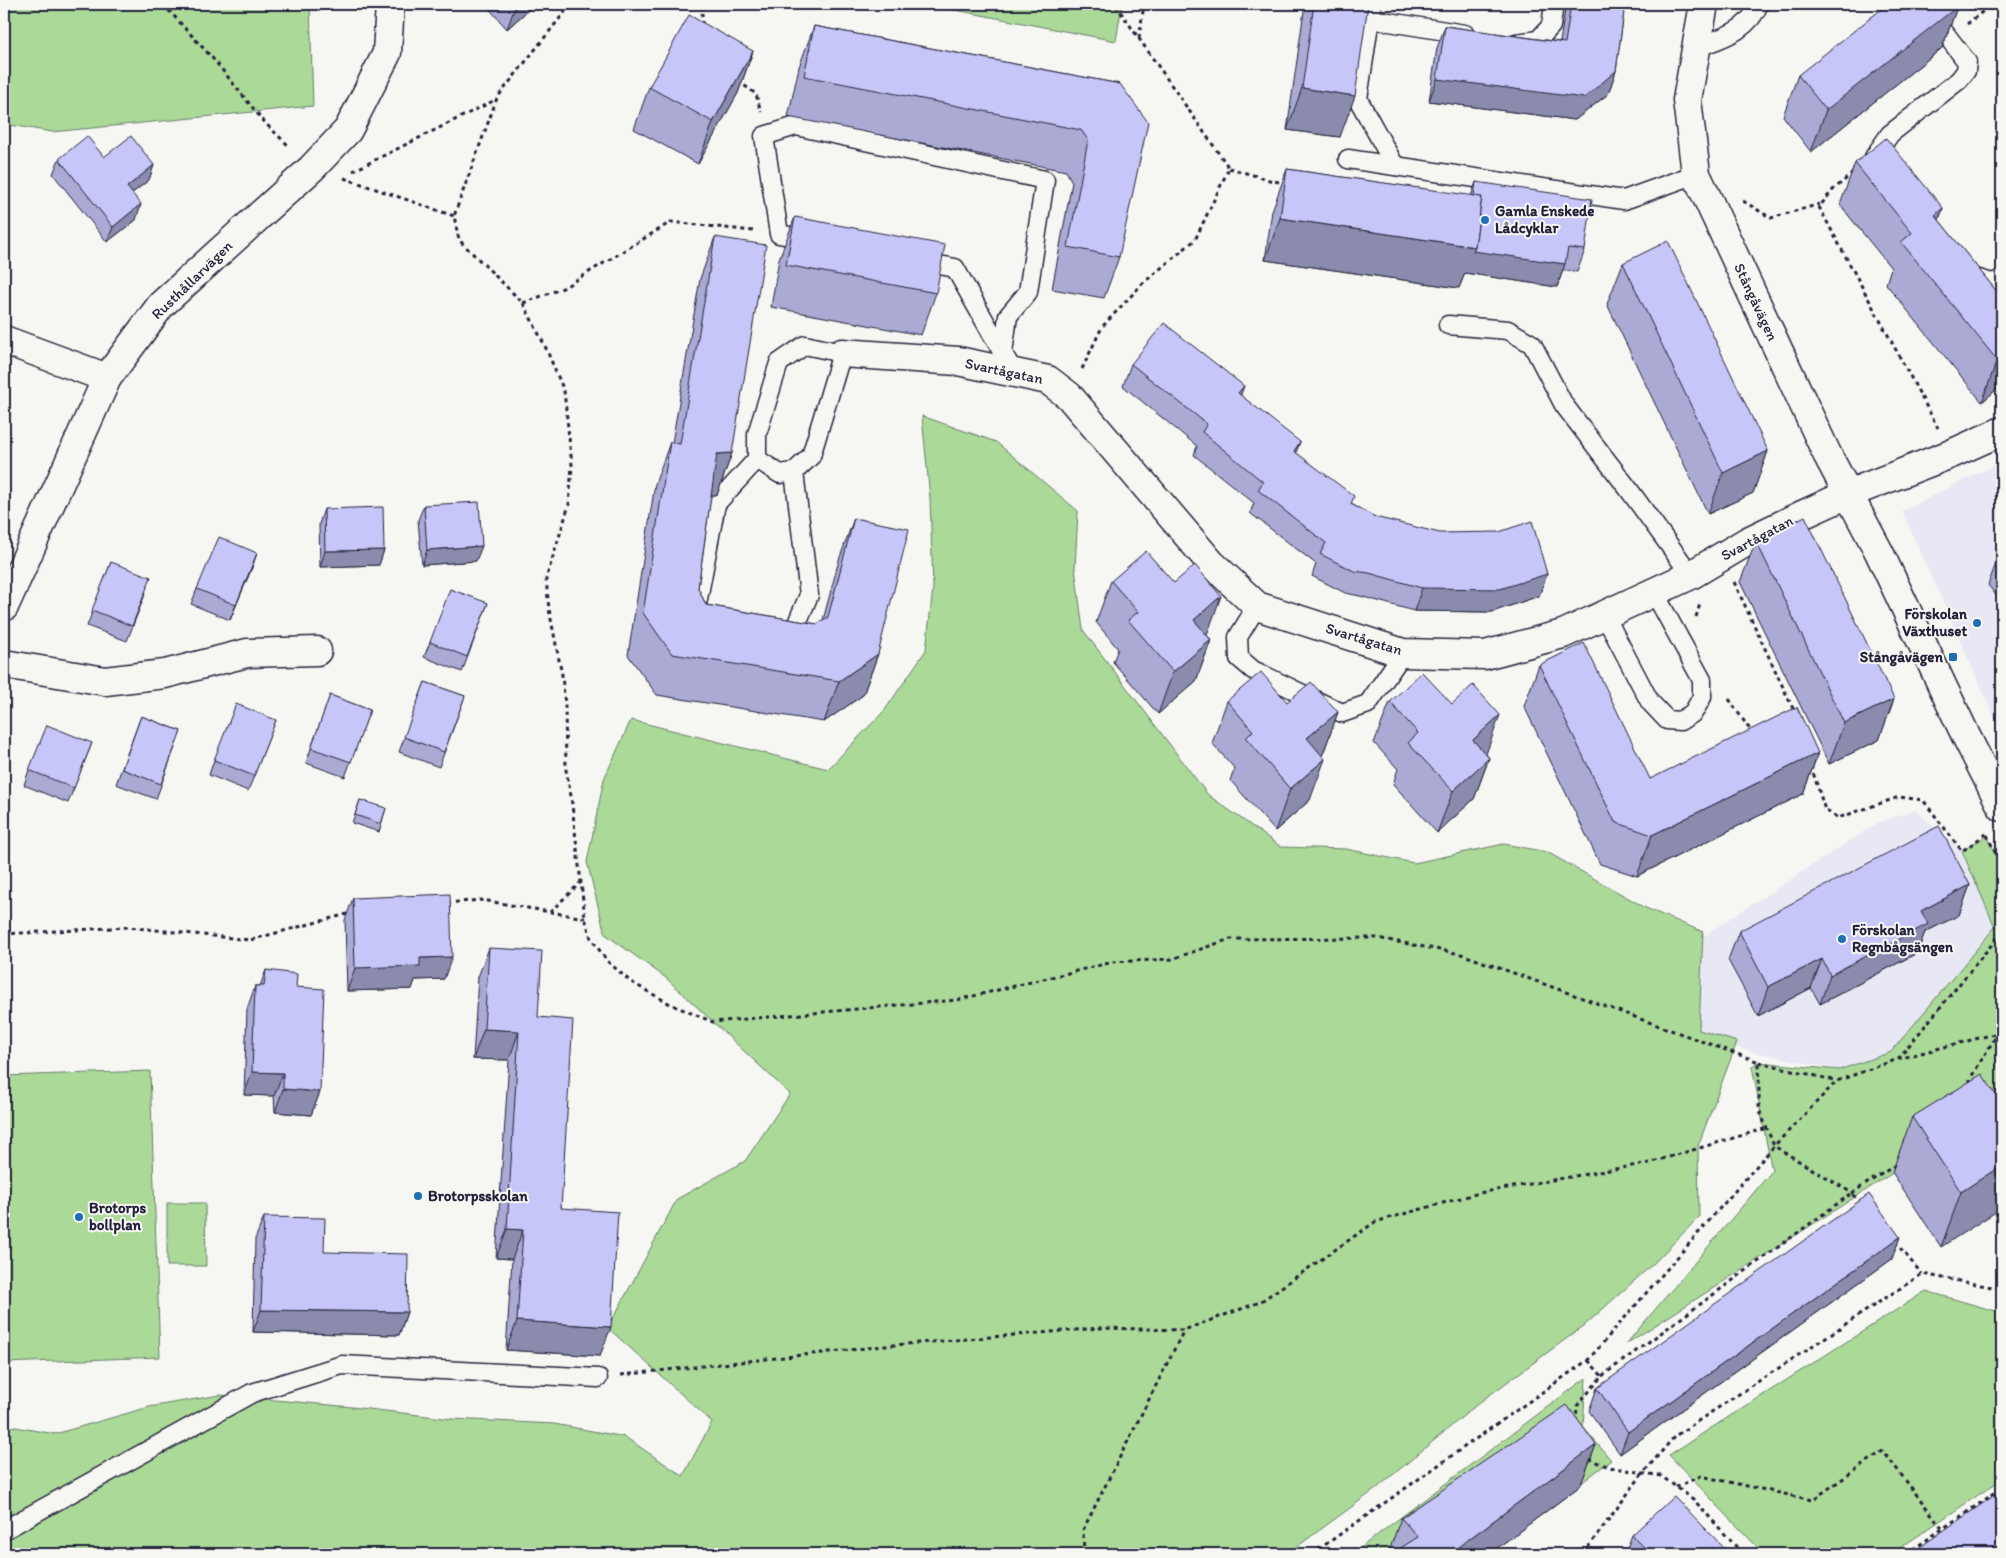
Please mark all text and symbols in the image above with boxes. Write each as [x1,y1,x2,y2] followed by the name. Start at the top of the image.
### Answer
[1495,202,1594,238] place label: Gamla Enskede Lådcyklar
[1479,214,1491,226] marker: Gamla Enskede Lådcyklar
[148,236,237,323] street label: Rusthållarvägen
[1730,260,1782,344] street label: Stångåvägen
[963,354,1045,388] street label: Svartågatan
[1718,511,1797,565] street label: Svartågatan
[1902,605,1968,640] place label: Förskolan Växthuset
[1971,617,1983,629] marker: Förskolan Växthuset
[1323,619,1405,659] street label: Svartågatan
[1860,648,1943,667] place label: Stångåvägen
[1947,651,1959,663] marker: Stångåvägen
[1852,921,1954,957] place label: Förskolan Regnbågsängen
[1836,933,1848,945] marker: Förskolan Regnbågsängen
[428,1187,528,1206] place label: Brotorpsskolan
[412,1190,424,1202] marker: Brotorpsskolan
[89,1199,146,1235] place label: Brotorps bollplan
[73,1211,85,1223] marker: Brotorps bollplan

